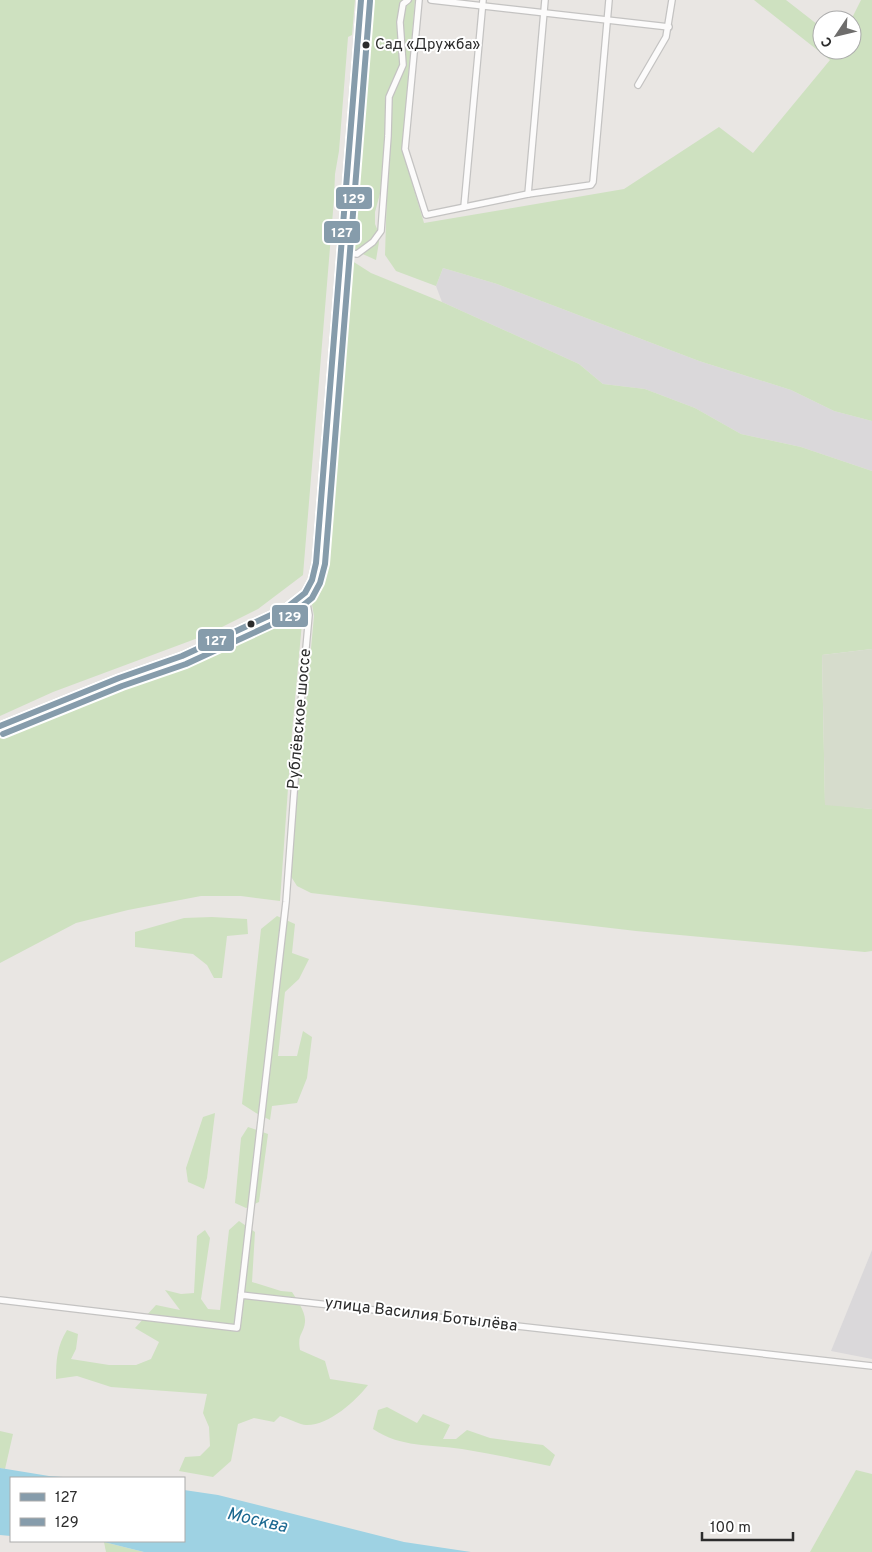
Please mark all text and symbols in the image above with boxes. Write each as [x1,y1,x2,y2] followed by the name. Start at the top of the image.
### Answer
[812,10,862,60] north arrow
[818,33,837,50] text: С
[375,36,480,55] place label: Сад «Дружба»
[361,40,371,50] marker: Сад «Дружба»
[335,186,373,210] line badge: 129
[343,191,365,208] text: 129
[323,220,361,244] line badge: 127
[331,225,353,242] text: 127
[271,604,309,628] line badge: 129
[279,609,301,626] text: 129
[246,619,256,629] unlabelled marker
[197,628,235,652] line badge: 127
[205,633,227,650] text: 127
[284,648,316,790] street label: Рублёвское шоссе
[323,1293,519,1337] street label: улица Василия Ботылёва
[10,1477,185,1542] legend
[55,1489,78,1508] text: 127
[225,1503,290,1539] water label: Москва
[702,1510,793,1542] scale bar
[55,1514,79,1533] text: 129
[710,1519,751,1538] text: 100 m

